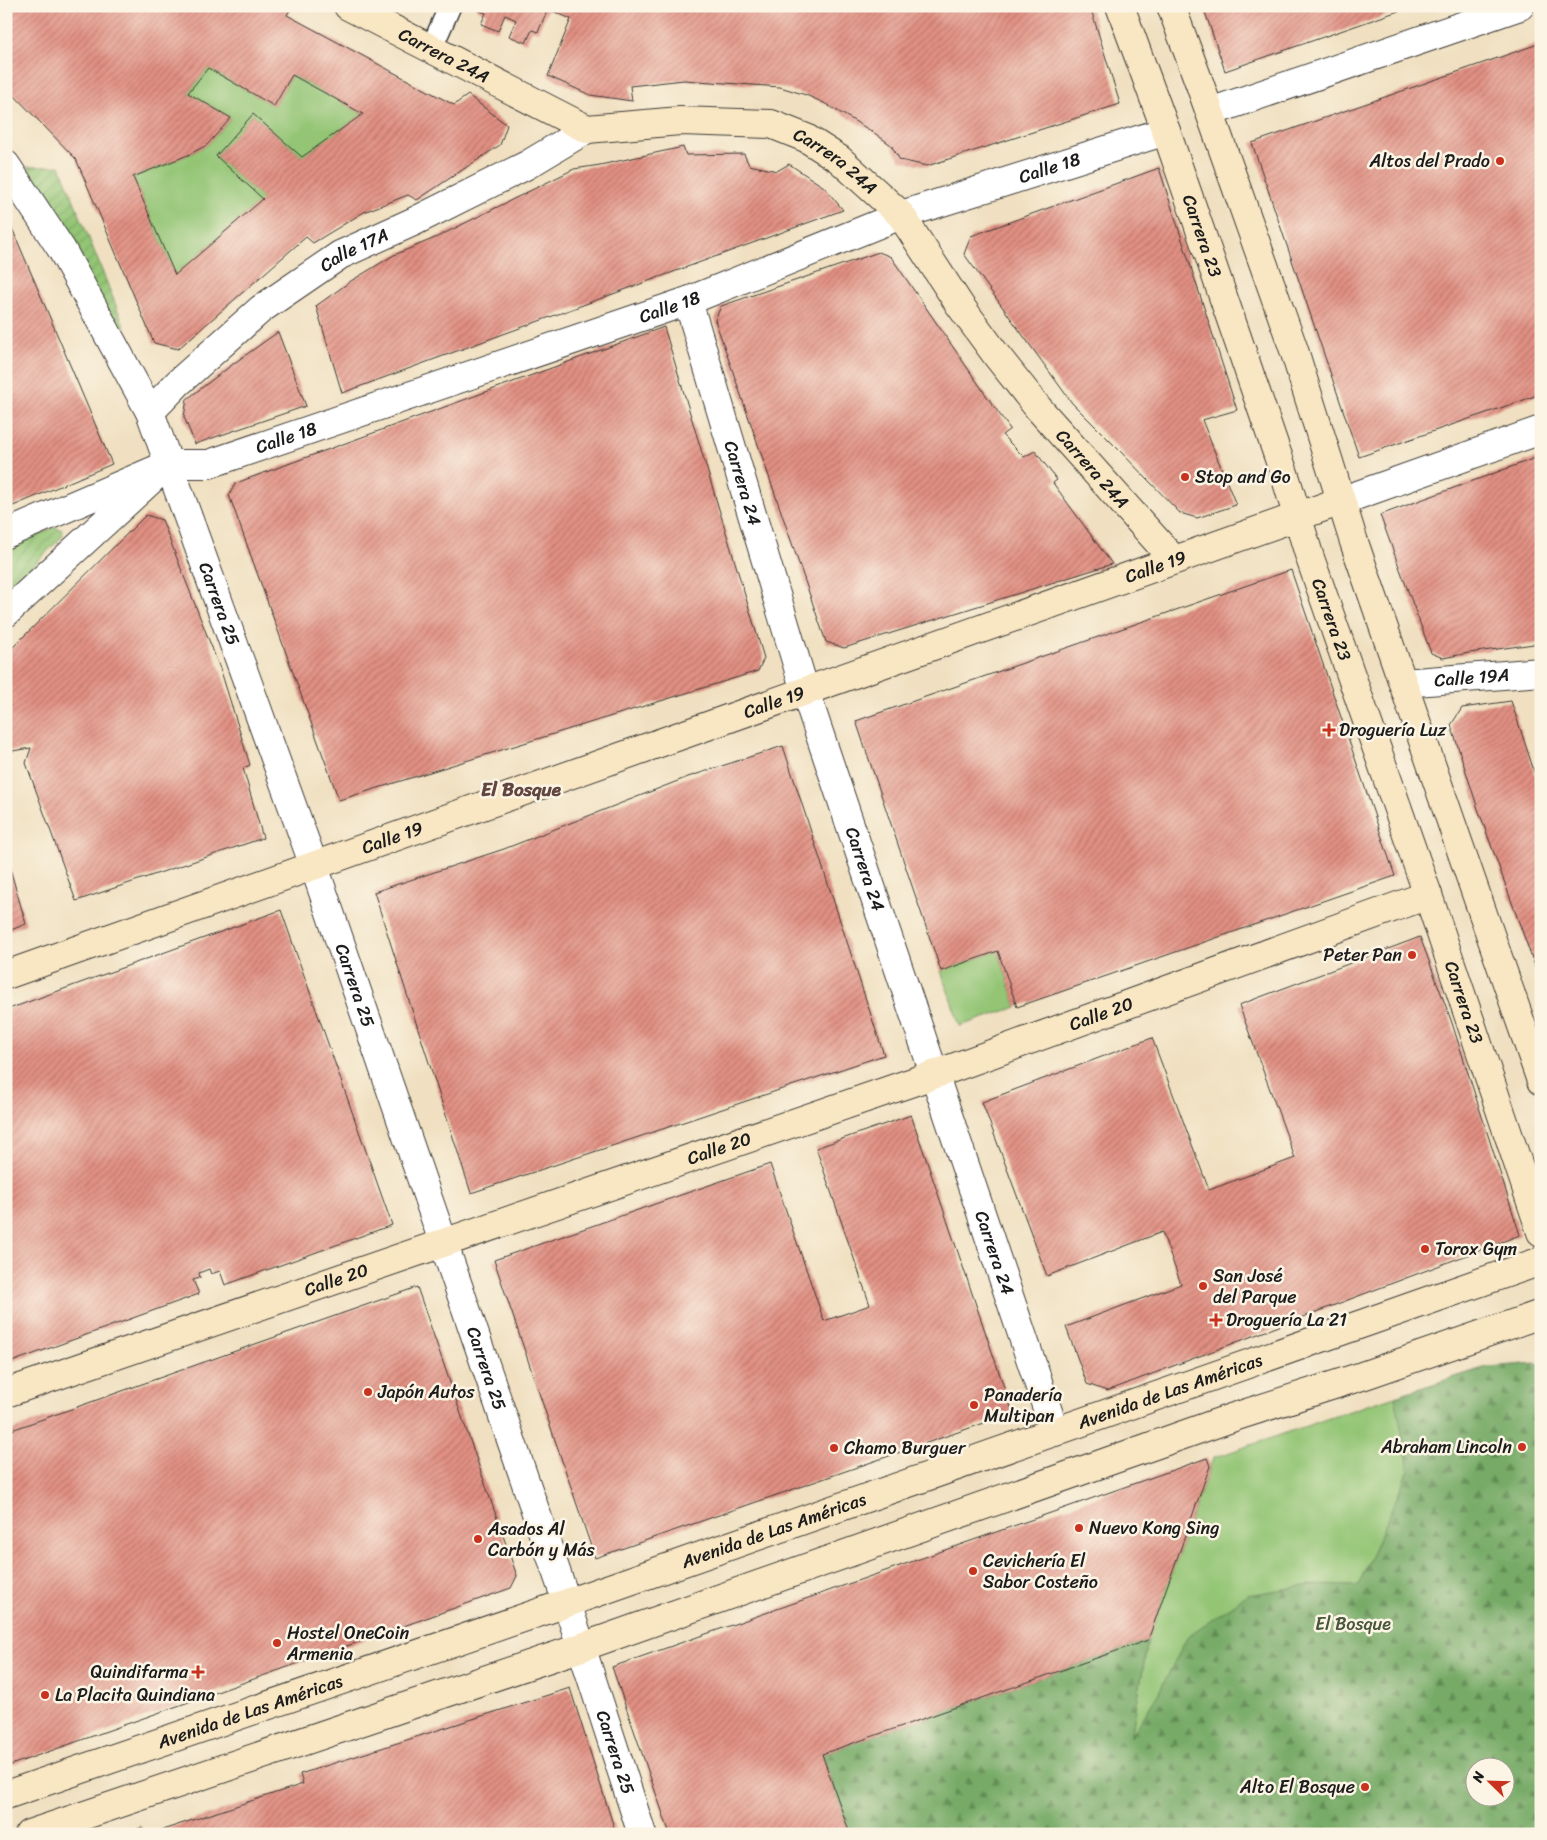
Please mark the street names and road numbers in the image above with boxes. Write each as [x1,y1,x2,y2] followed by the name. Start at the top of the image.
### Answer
[393,19,495,92] street label: Carrera 24A
[789,119,885,203] street label: Carrera 24A
[1015,143,1085,193] street label: Calle 18
[1173,190,1231,282] street label: Carrera 23
[313,219,394,281] street label: Calle 17A
[635,282,705,333] street label: Calle 18
[251,412,321,463] street label: Calle 18
[1048,421,1137,516] street label: Carrera 24A
[715,437,770,529] street label: Carrera 24
[1120,541,1191,592] street label: Calle 19
[189,557,249,650] street label: Carrera 25
[1302,574,1361,665] street label: Carrera 23
[1433,659,1510,696] street label: Calle 19A
[739,677,809,728] street label: Calle 19
[357,812,428,863] street label: Calle 19
[836,823,894,915] street label: Carrera 24
[326,939,384,1032] street label: Carrera 25
[1435,956,1493,1048] street label: Carrera 23
[1065,988,1138,1040] street label: Calle 20
[683,1122,756,1174] street label: Calle 20
[965,1206,1024,1299] street label: Carrera 24
[300,1254,373,1306] street label: Calle 20
[457,1322,516,1415] street label: Carrera 25
[1072,1344,1267,1439] street label: Avenida de Las Américas
[676,1483,871,1578] street label: Avenida de Las Américas
[152,1665,348,1758] street label: Avenida de Las Américas
[587,1706,644,1798] street label: Carrera 25

